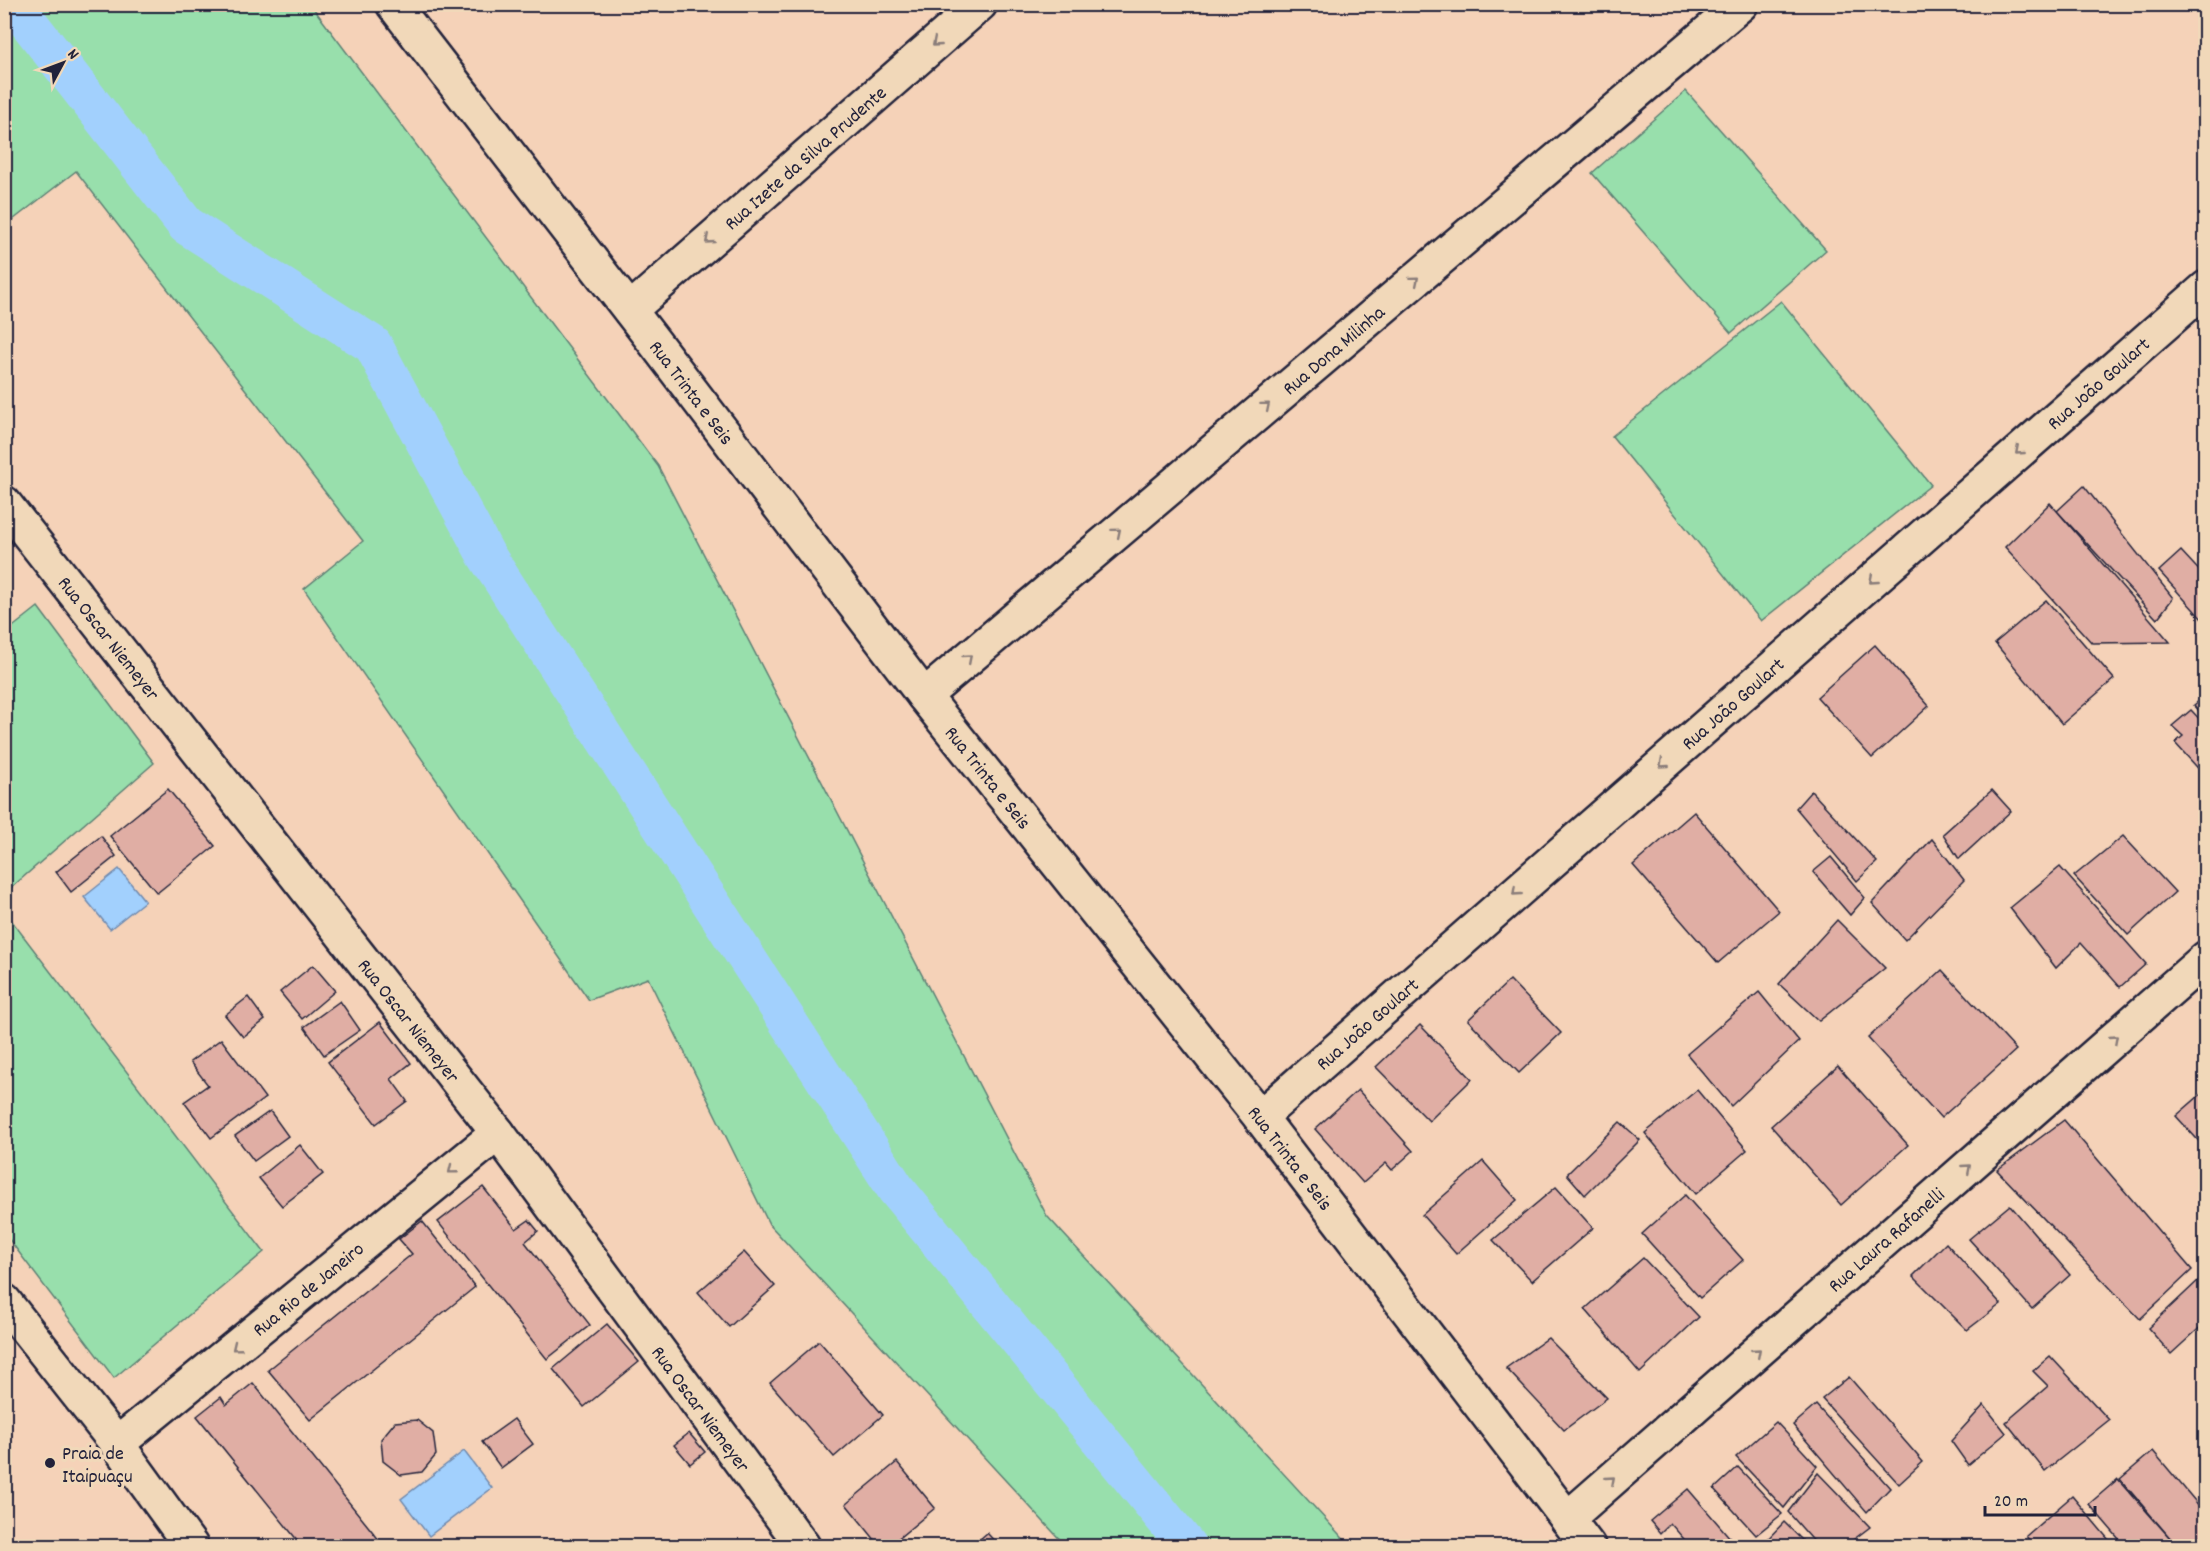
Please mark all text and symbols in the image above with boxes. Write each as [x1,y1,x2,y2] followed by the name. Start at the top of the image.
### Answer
[33,33,93,93] north arrow
[932,36,943,47] one-way arrow
[61,44,84,65] text: N
[719,81,894,238] street label: Rua Izete da Silva Prudente
[705,233,716,244] one-way arrow
[1408,276,1419,287] one-way arrow
[1278,300,1393,403] street label: Rua Dona Milinha
[2042,332,2157,438] street label: Rua João Goulart
[641,335,739,452] street label: Rua Trinta e Seis
[1259,402,1270,413] one-way arrow
[2016,444,2026,455] one-way arrow
[1110,528,1121,539] one-way arrow
[50,571,165,708] street label: Rua Oscar Niemeyer
[1869,573,1880,584] one-way arrow
[1677,652,1792,758] street label: Rua João Goulart
[961,654,972,665] one-way arrow
[936,721,1036,837] street label: Rua Trinta e Seis
[1659,757,1670,768] one-way arrow
[1513,885,1523,896] one-way arrow
[349,954,465,1090] street label: Rua Oscar Niemeyer
[1311,973,1426,1079] street label: Rua João Goulart
[2107,1035,2117,1046] one-way arrow
[1240,1101,1338,1218] street label: Rua Trinta e Seis
[448,1163,459,1174] one-way arrow
[1960,1164,1971,1175] one-way arrow
[1823,1182,1952,1300] street label: Rua Laura Rafanelli
[248,1237,371,1345] street label: Rua Rio de Janeiro
[232,1339,243,1350] one-way arrow
[643,1341,755,1480] street label: Rua Oscar Niemeyer
[1751,1348,1761,1359] one-way arrow
[62,1441,133,1492] place label: Praia de Itaipuaçu
[43,1456,57,1470] marker: Praia de Itaipuaçu
[1604,1476,1615,1487] one-way arrow
[1985,1479,2094,1517] scale bar
[1994,1490,2028,1515] text: 20 m

